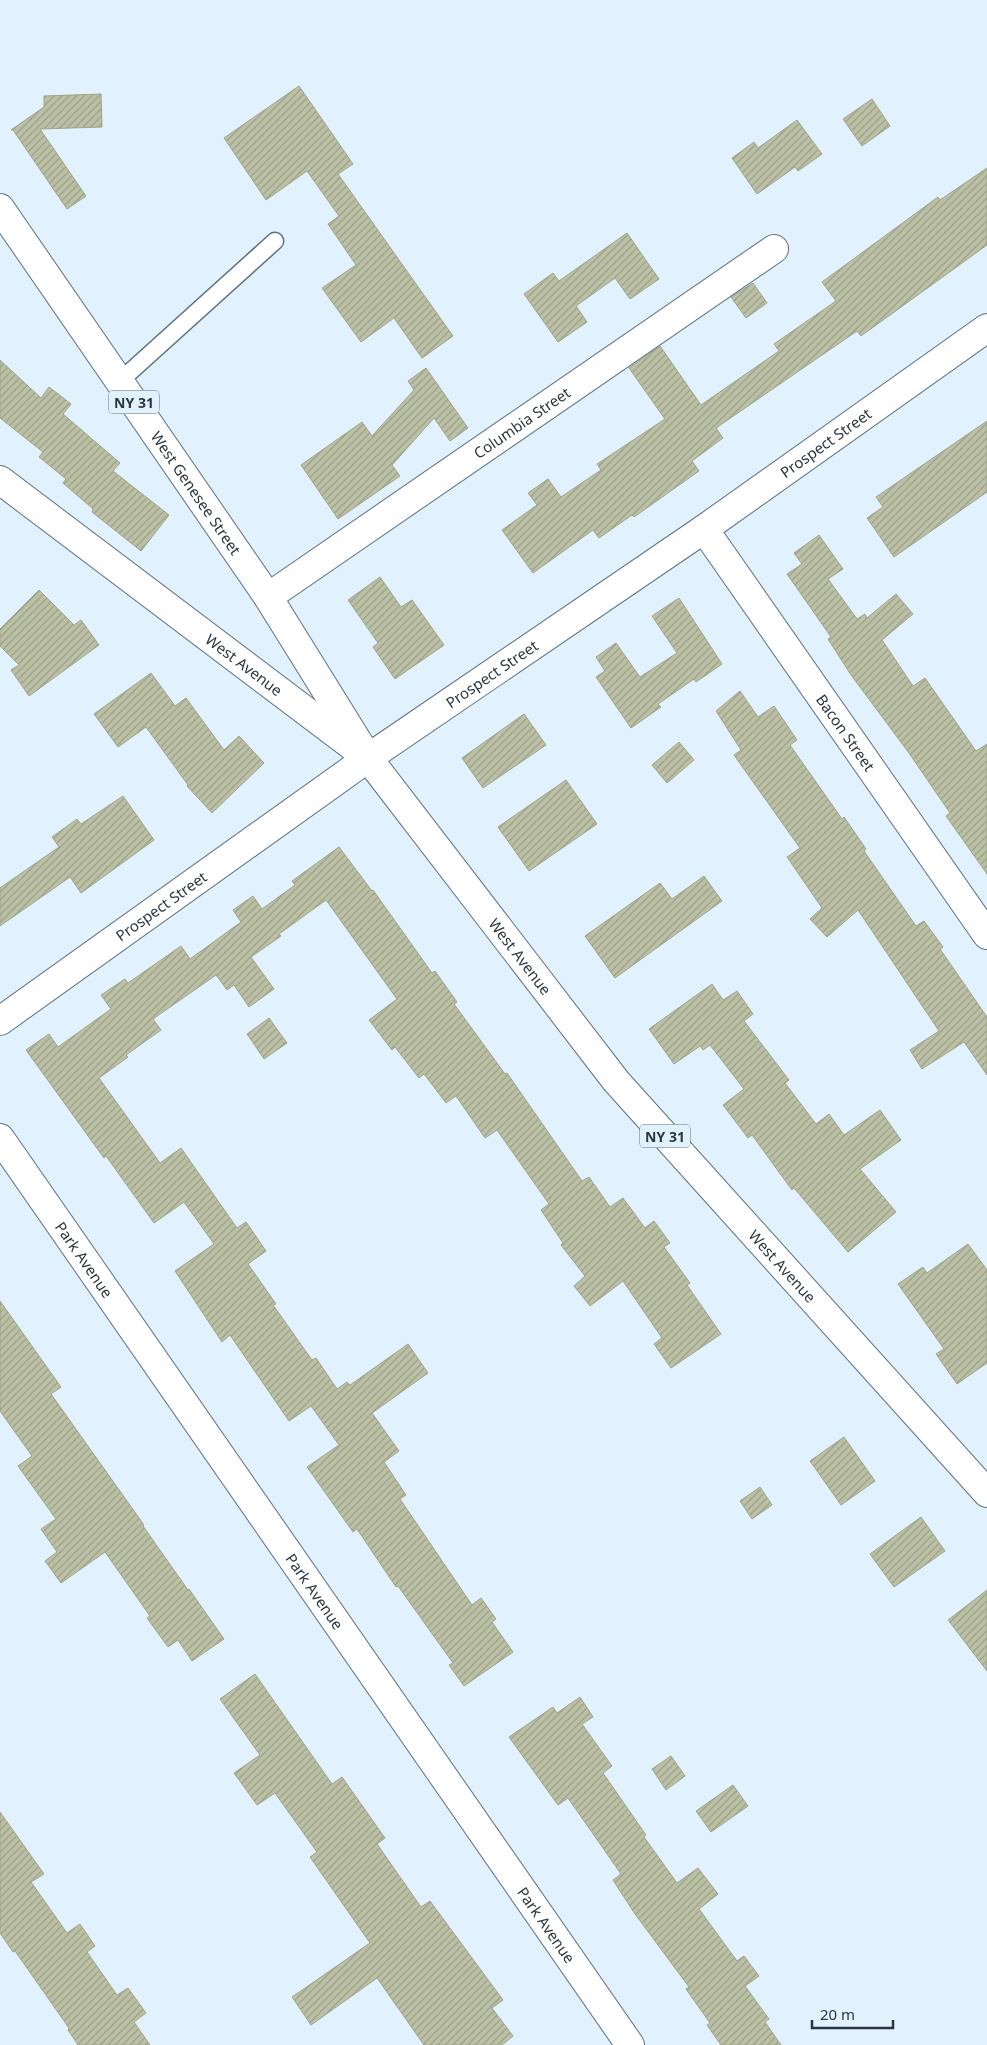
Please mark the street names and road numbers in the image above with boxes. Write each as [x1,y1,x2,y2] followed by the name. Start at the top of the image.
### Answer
[470,382,575,463] street label: Columbia Street
[109,391,159,414] road number: NY 31
[776,403,876,482] street label: Prospect Street
[147,427,246,559] street label: West Genesee Street
[202,629,287,700] street label: West Avenue
[442,635,542,712] street label: Prospect Street
[812,690,880,775] street label: Bacon Street
[112,866,211,945] street label: Prospect Street
[485,914,556,999] street label: West Avenue
[640,1124,690,1148] road number: NY 31
[51,1218,118,1302] street label: Park Avenue
[745,1225,821,1307] street label: West Avenue
[281,1549,348,1633] street label: Park Avenue
[513,1883,580,1967] street label: Park Avenue

